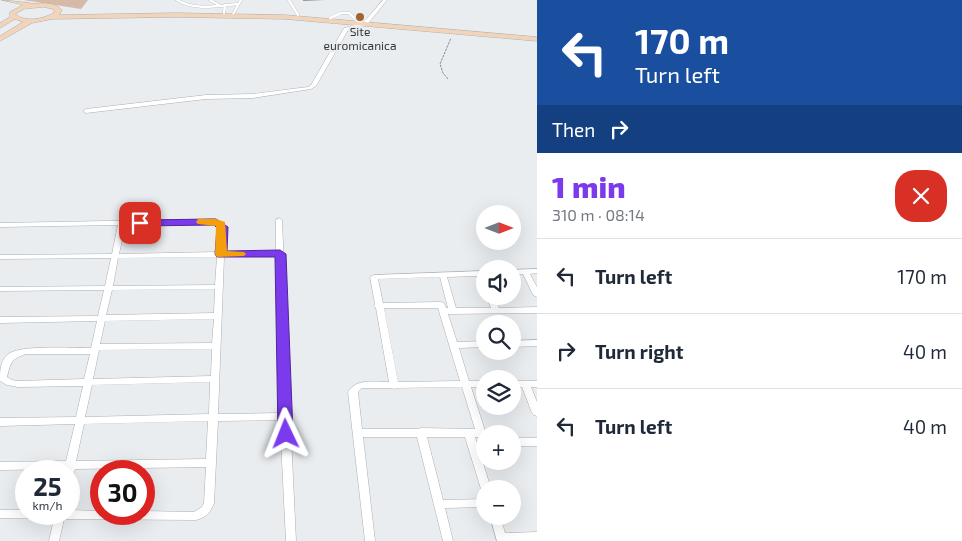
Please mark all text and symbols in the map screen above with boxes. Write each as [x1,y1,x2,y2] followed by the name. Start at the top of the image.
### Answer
[354,11,366,23] marker: Site euromicanica
[635,19,729,61] text: 170 m
[552,20,617,85] icon: left
[323,24,397,52] place label: Site euromicanica
[635,61,720,87] text: Turn left
[605,115,633,143] icon: right
[552,118,595,141] text: Then
[552,168,626,204] text: 1 min
[895,170,947,222] button: close
[119,202,161,244] pin
[476,205,521,250] north arrow
[476,205,521,525] map controls
[552,205,645,224] text: 310 m · 08:14
[126,209,154,237] icon: arrive
[476,260,521,305] button: sound
[552,262,580,290] icon: left
[595,265,672,288] text: Turn left
[897,265,947,288] text: 170 m
[476,315,521,360] button: search
[552,337,580,365] icon: right
[595,340,683,363] text: Turn right
[903,340,947,363] text: 40 m
[476,370,521,415] button: layers
[259,407,311,459] position arrow
[552,412,580,440] icon: left
[595,415,672,438] text: Turn left
[903,415,947,438] text: 40 m
[476,425,521,470] button: +
[90,460,155,525] speed limit sign: 30
[33,471,62,501] text: 25
[476,480,521,525] button: −
[33,498,62,512] text: km/h

